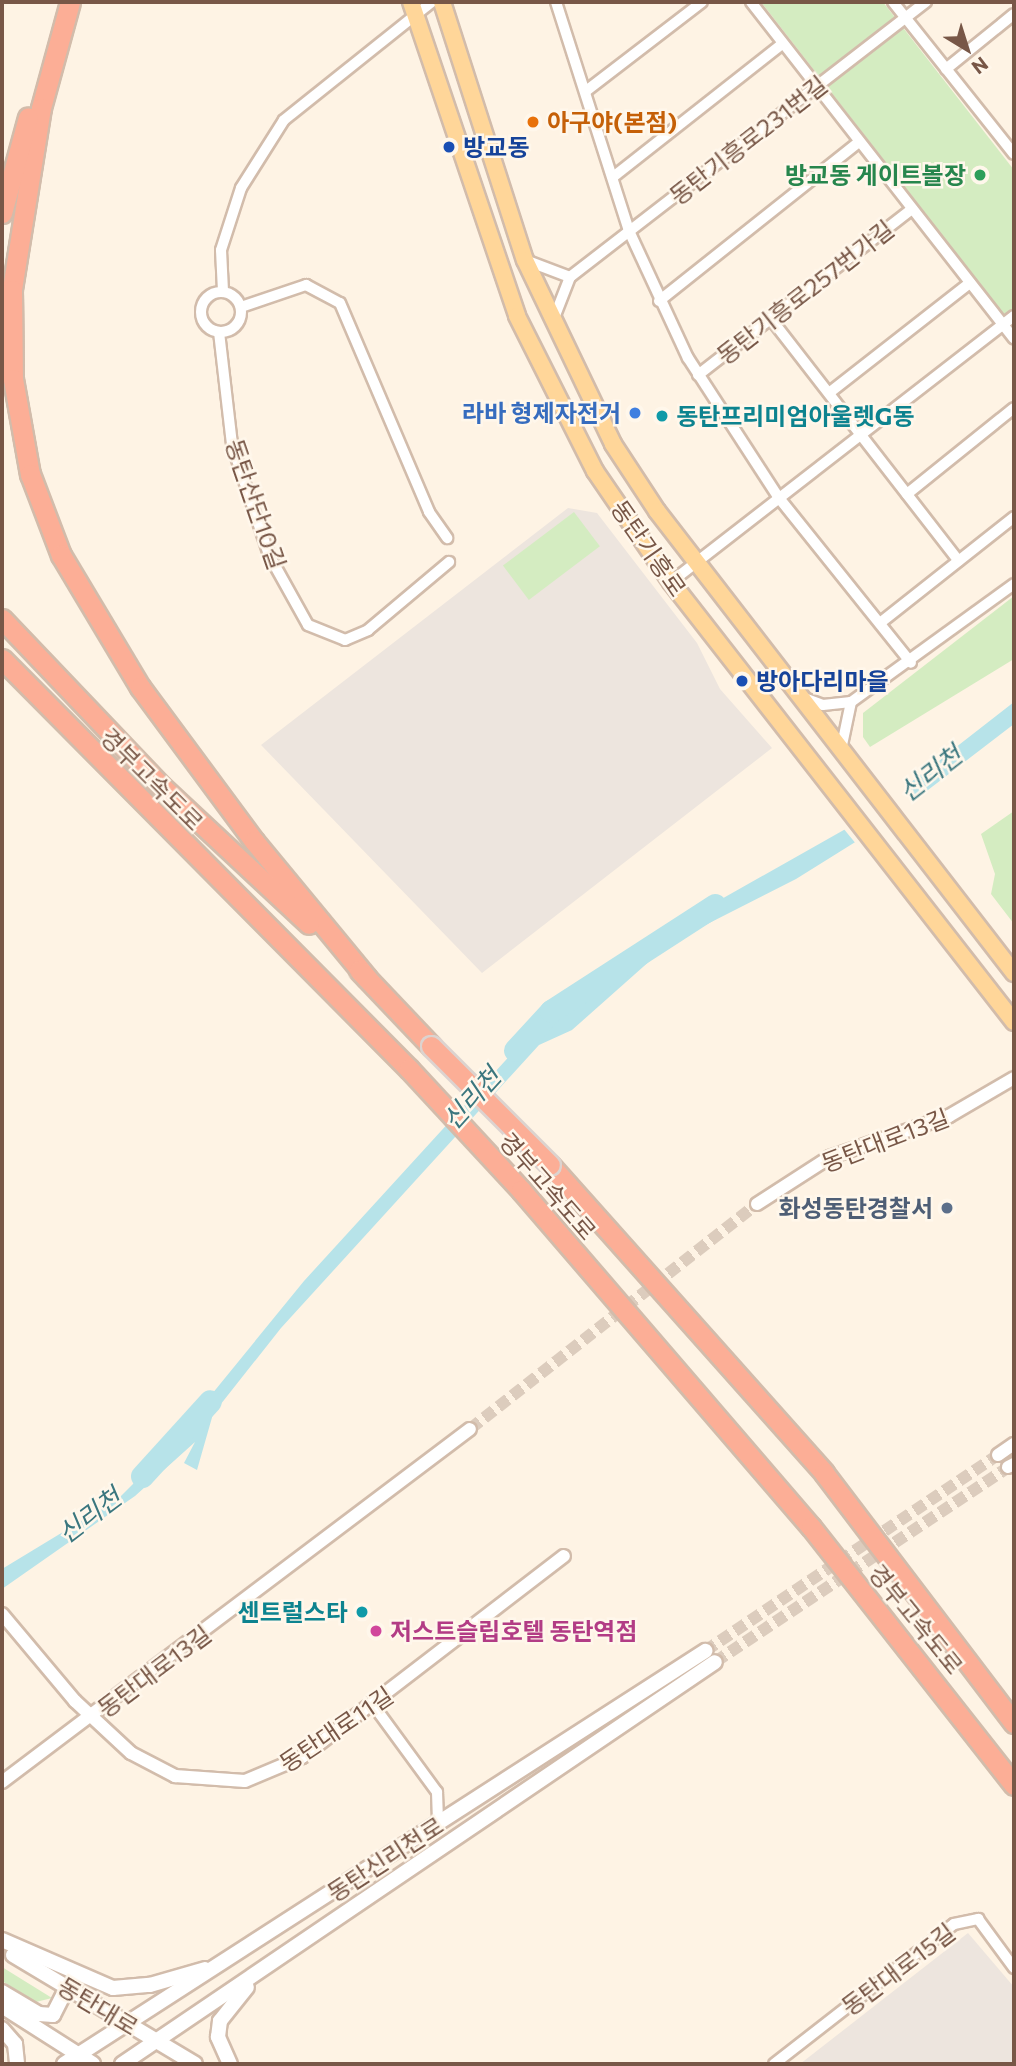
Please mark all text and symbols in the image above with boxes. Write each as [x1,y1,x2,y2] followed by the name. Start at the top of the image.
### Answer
[932,14,1002,84] north arrow
[968,52,993,79] text: N
[664,70,832,210] street label: 동탄기흥로231번길
[547,108,677,136] place label: 아구야(본점)
[525,114,541,130] marker: 아구야(본점)
[463,133,529,161] place label: 방교동
[441,139,457,155] marker: 방교동
[785,161,966,189] place label: 방교동 게이트볼장
[972,167,988,183] marker: 방교동 게이트볼장
[711,214,899,370] street label: 동탄기흥로257번가길
[462,399,621,427] place label: 라바 형제자전거
[676,402,914,430] place label: 동탄프리미엄아울렛G동
[627,405,643,421] marker: 라바 형제자전거
[654,408,670,424] marker: 동탄프리미엄아울렛G동
[220,435,292,573] street label: 동탄산단10길
[606,495,692,601] street label: 동탄기흥로
[756,667,888,695] place label: 방아다리마을
[734,673,750,689] marker: 방아다리마을
[95,722,209,836] street label: 경부고속도로
[892,739,968,807] water label: 신리천
[435,1061,507,1135] water label: 신리천
[817,1102,953,1178] street label: 동탄대로13길
[494,1127,602,1245] street label: 경부고속도로
[778,1194,933,1222] place label: 화성동탄경찰서
[939,1200,955,1216] marker: 화성동탄경찰서
[51,1481,127,1549] water label: 신리천
[863,1558,969,1680] street label: 경부고속도로
[238,1598,348,1626] place label: 센트럴스타
[354,1604,370,1620] marker: 센트럴스타
[390,1617,637,1645] place label: 저스트슬립호텔 동탄역점
[92,1619,216,1723] street label: 동탄대로13길
[368,1623,384,1639] marker: 저스트슬립호텔 동탄역점
[274,1680,398,1778] street label: 동탄대로11길
[322,1811,448,1907] street label: 동탄신리천로
[836,1917,960,2021] street label: 동탄대로15길
[53,1971,143,2041] street label: 동탄대로

